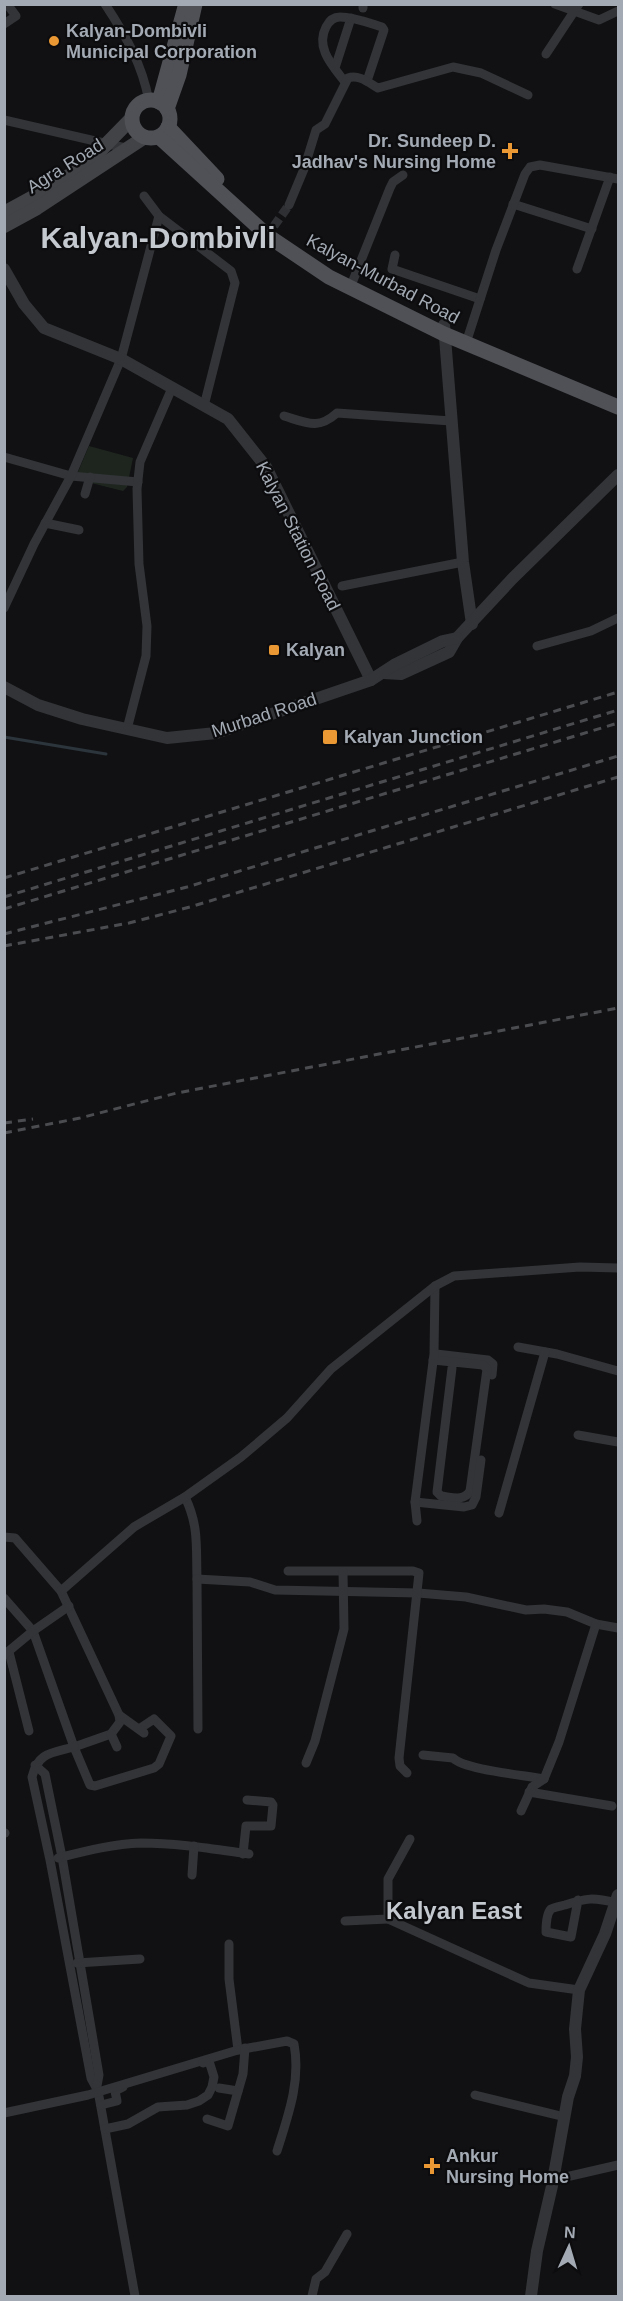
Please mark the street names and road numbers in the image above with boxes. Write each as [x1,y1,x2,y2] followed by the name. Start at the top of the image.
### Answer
[23,135,107,197] street label: Agra Road
[303,230,463,328] street label: Kalyan-Murbad Road
[252,458,344,614] street label: Kalyan Station Road
[209,689,319,741] street label: Murbad Road

